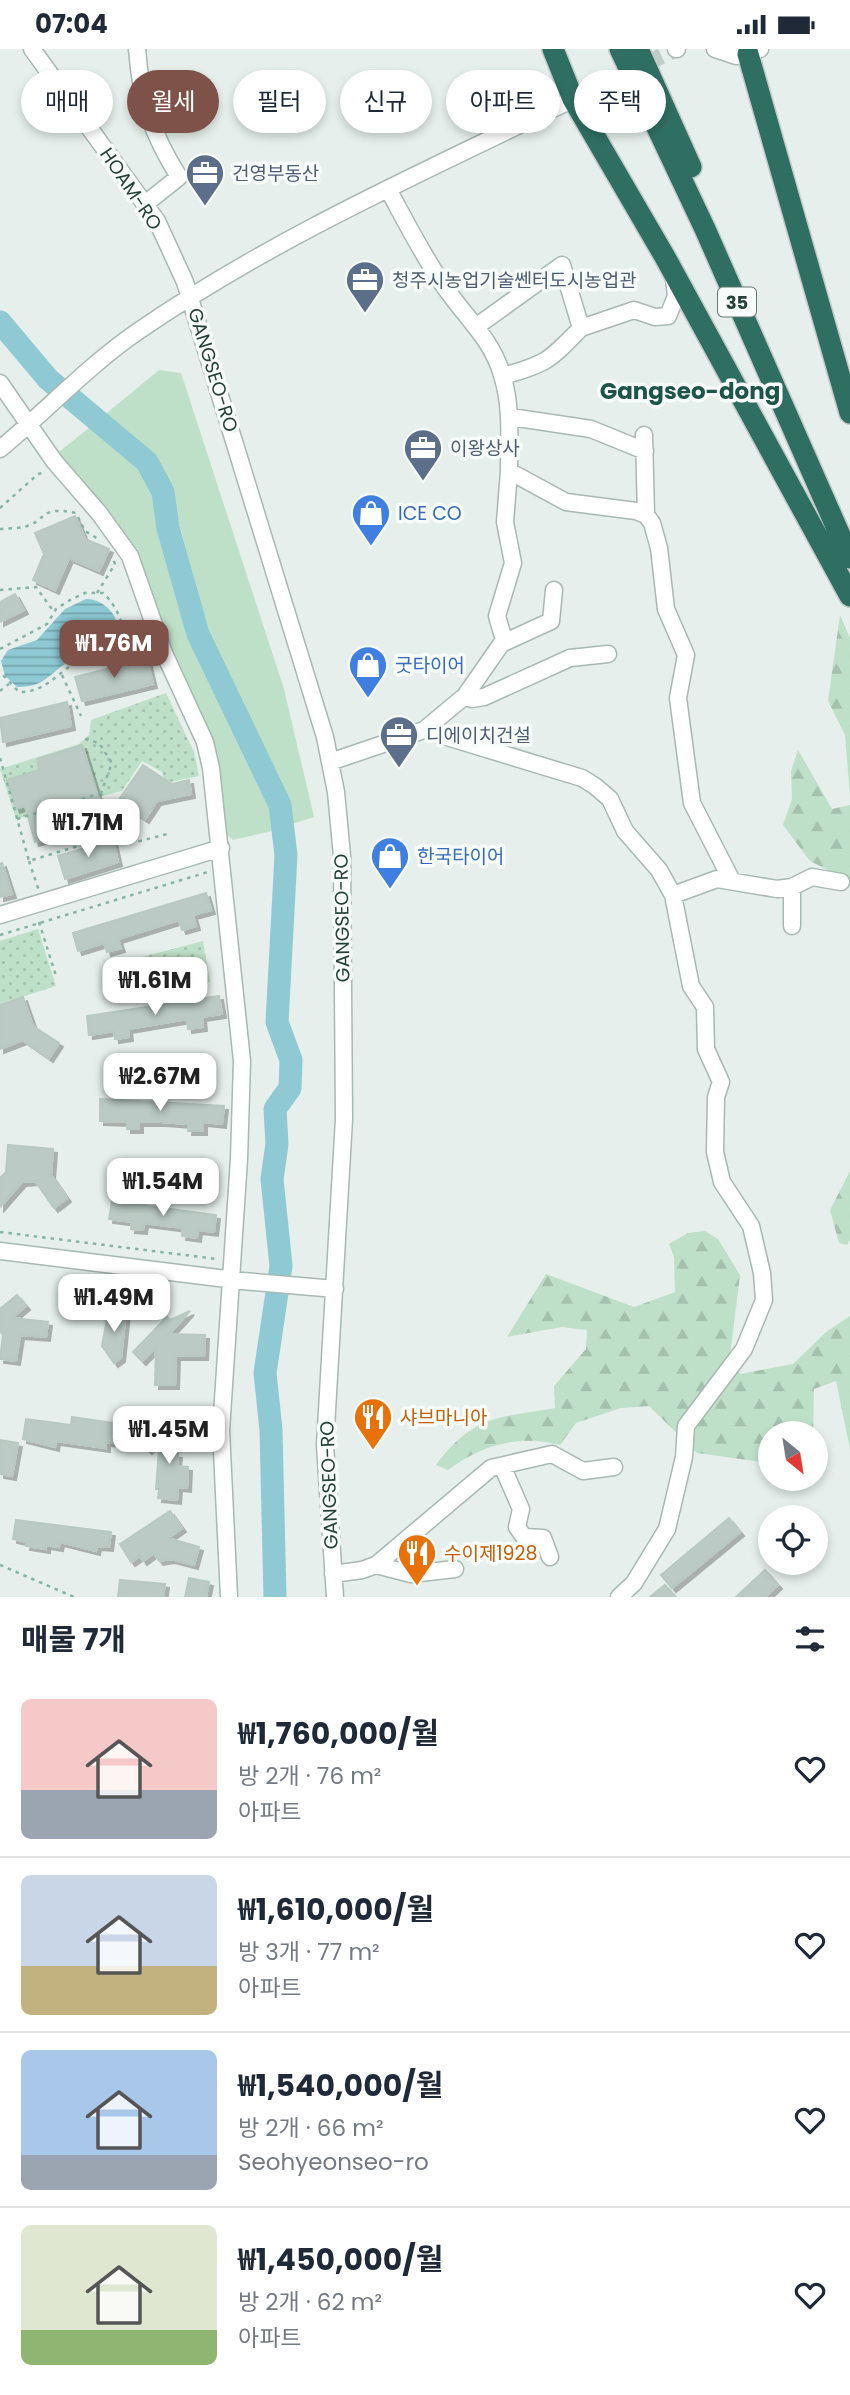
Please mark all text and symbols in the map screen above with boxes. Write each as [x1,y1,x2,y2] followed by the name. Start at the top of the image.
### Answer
[35,6,108,42] text: 07:04
[21,70,113,133] chip: 매매
[127,70,219,133] chip: 월세
[233,70,326,133] chip: 필터
[340,70,432,133] chip: 신규
[446,70,560,133] chip: 아파트
[574,70,666,133] chip: 주택
[93,142,169,236] street label: HOAM-RO
[184,152,226,207] office icon: 건영부동산
[232,160,319,187] place label: 건영부동산
[344,259,386,314] office icon: 청주시농업기술쎈터도시농업관
[392,267,637,294] place label: 청주시농업기술쎈터도시농업관
[718,288,756,317] road number: 35
[181,305,245,435] street label: GANGSEO-RO
[600,375,780,407] district label: Gangseo-dong
[402,427,444,482] office icon: 이왕상사
[450,435,520,462] place label: 이왕상사
[350,492,392,547] shop icon: ICE CO
[398,500,462,527] place label: ICE CO
[57,621,171,680] pin: ₩1.76M
[76,627,152,659] text: ₩1.76M
[347,644,389,699] shop icon: 굿타이어
[395,652,465,679] place label: 굿타이어
[378,714,420,769] office icon: 디에이치건설
[426,722,531,749] place label: 디에이치건설
[31,799,145,859] pin: ₩1.71M
[53,806,123,838] text: ₩1.71M
[369,835,411,890] shop icon: 한국타이어
[417,843,504,870] place label: 한국타이어
[327,853,357,982] street label: GANGSEO-RO
[98,957,212,1017] pin: ₩1.61M
[118,964,192,996] text: ₩1.61M
[103,1053,217,1113] pin: ₩2.67M
[119,1060,201,1092] text: ₩2.67M
[106,1159,220,1218] pin: ₩1.54M
[123,1165,203,1197] text: ₩1.54M
[57,1275,171,1334] pin: ₩1.49M
[74,1281,154,1313] text: ₩1.49M
[352,1396,394,1451] restaurant icon: 샤브마니아
[400,1404,487,1431] place label: 샤브마니아
[112,1407,226,1466] pin: ₩1.45M
[129,1413,209,1445] text: ₩1.45M
[313,1420,345,1550] street label: GANGSEO-RO
[758,1421,828,1491] north arrow
[758,1421,828,1575] map controls
[758,1505,828,1575] button: locate
[396,1532,438,1587] restaurant icon: 수이제1928
[444,1540,537,1567] place label: 수이제1928
[21,1618,126,1661] text: 매물 7개
[791,1620,829,1658] icon: filters
[238,1712,439,1755] text: ₩1,760,000/월
[77,1727,161,1811] icon: home
[791,1750,829,1788] icon: heart
[238,1760,381,1792] text: 방 2개 · 76 m²
[238,1796,301,1828] text: 아파트
[238,1888,434,1931] text: ₩1,610,000/월
[77,1903,161,1987] icon: home
[791,1926,829,1964] icon: heart
[238,1936,380,1968] text: 방 3개 · 77 m²
[238,1972,301,2004] text: 아파트
[238,2064,443,2107] text: ₩1,540,000/월
[77,2078,161,2162] icon: home
[791,2101,829,2139] icon: heart
[238,2112,383,2144] text: 방 2개 · 66 m²
[238,2146,429,2178] text: Seohyeonseo-ro
[238,2238,443,2281] text: ₩1,450,000/월
[77,2253,161,2337] icon: home
[791,2276,829,2314] icon: heart
[238,2286,382,2318] text: 방 2개 · 62 m²
[238,2322,301,2354] text: 아파트

